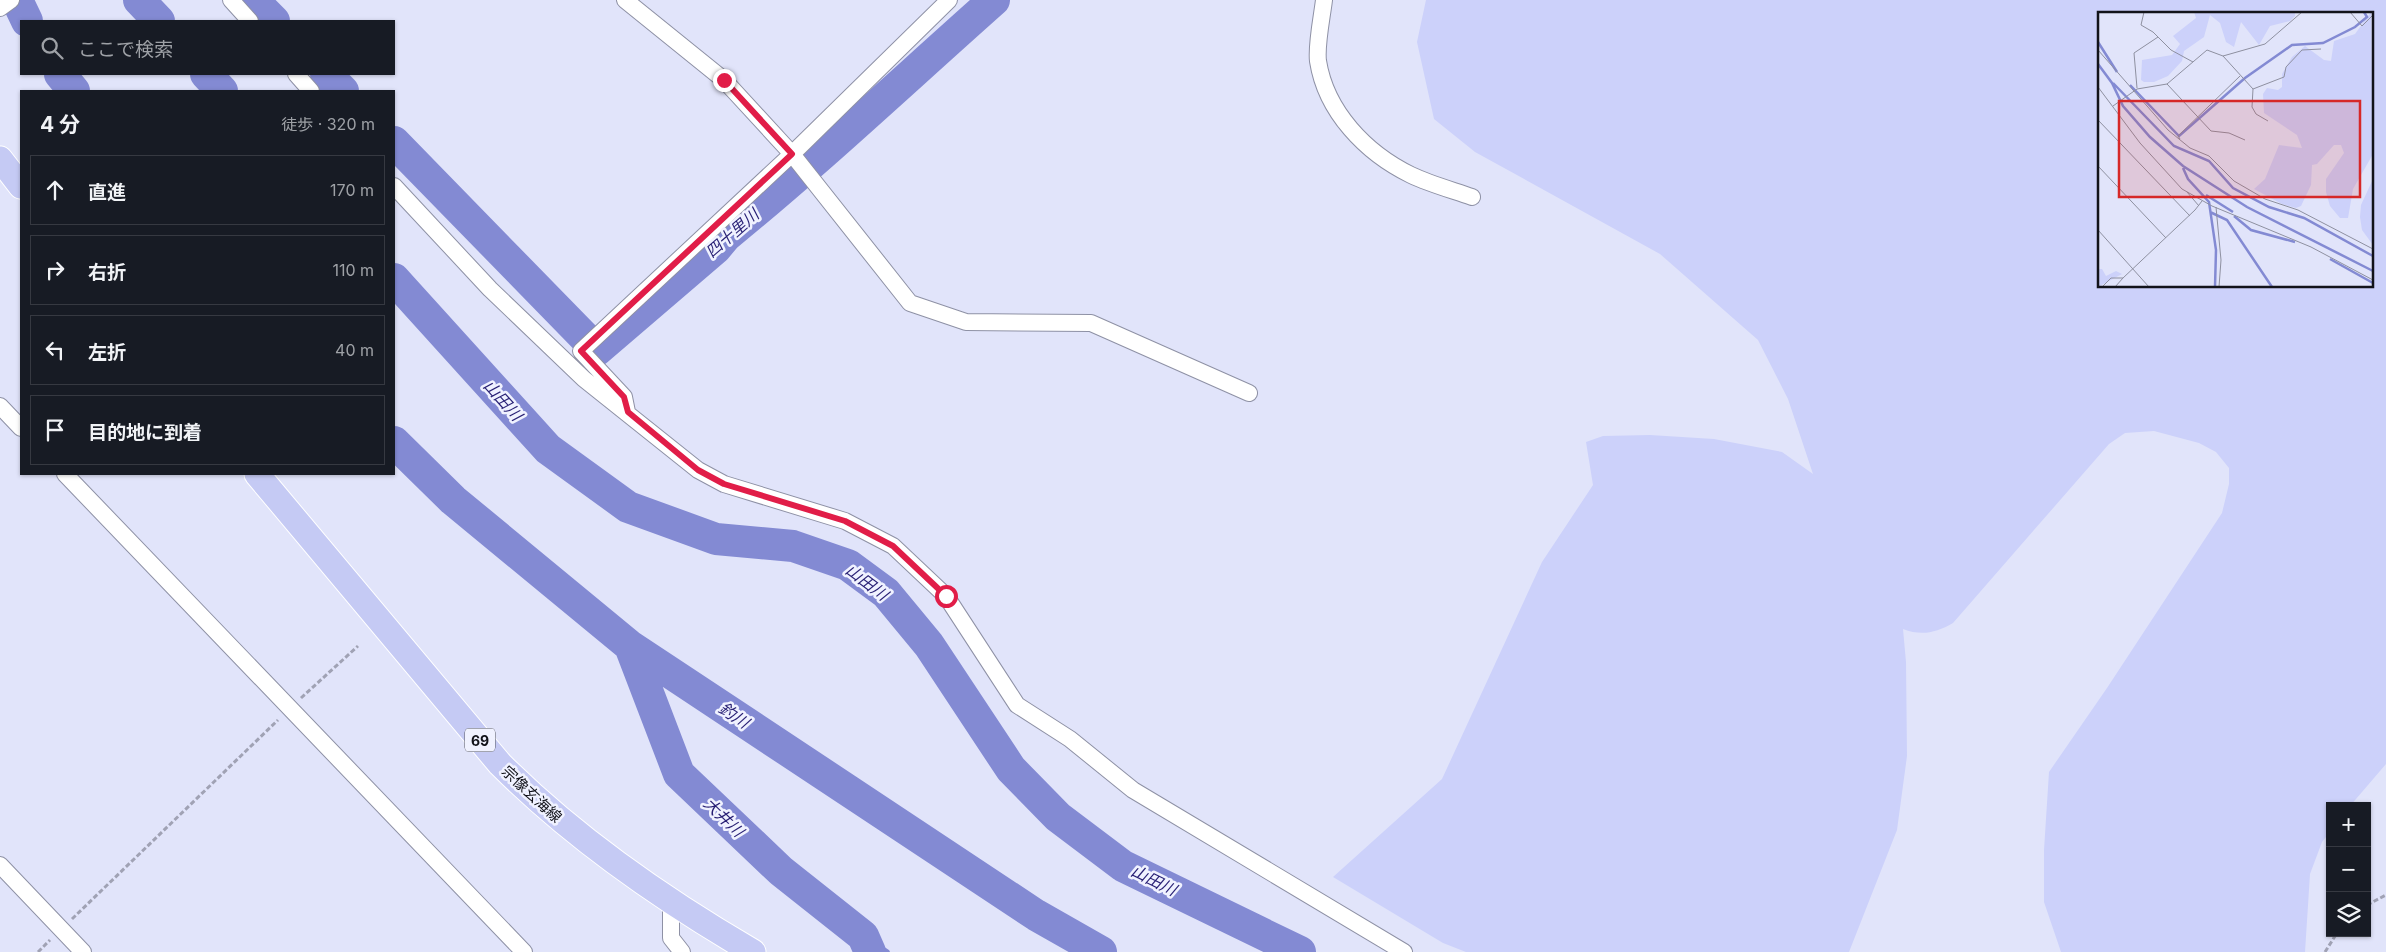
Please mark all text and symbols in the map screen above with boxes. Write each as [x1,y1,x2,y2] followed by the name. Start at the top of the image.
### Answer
[2098,12,2374,288] inset map
[20,20,395,75] search box
[38,34,66,62] icon: search
[78,38,173,61] text: ここで検索
[713,69,736,92] route end
[40,112,80,137] text: 4 分
[281,114,375,134] text: 徒歩 · 320 m
[41,176,69,204] icon: ahead
[330,180,374,200] text: 170 m
[88,181,126,204] text: 直進
[701,203,764,262] water label: 四十里川
[41,256,69,284] icon: right
[332,260,374,280] text: 110 m
[88,261,126,284] text: 右折
[41,336,69,364] icon: left
[335,340,374,360] text: 40 m
[88,341,126,364] text: 左折
[480,375,528,426] water label: 山田川
[41,416,69,444] icon: arrive
[88,421,202,444] text: 目的地に到着
[842,560,894,606] water label: 山田川
[935,585,958,608] route start
[715,698,755,733] water label: 釣川
[465,728,495,752] road number: 69
[498,761,566,827] street label: 宗像玄海線
[700,793,750,842] water label: 大井川
[2326,802,2371,937] map controls
[2326,802,2371,847] button: +
[2326,847,2371,892] button: −
[1128,860,1182,900] water label: 山田川
[2326,892,2371,937] button: layers

